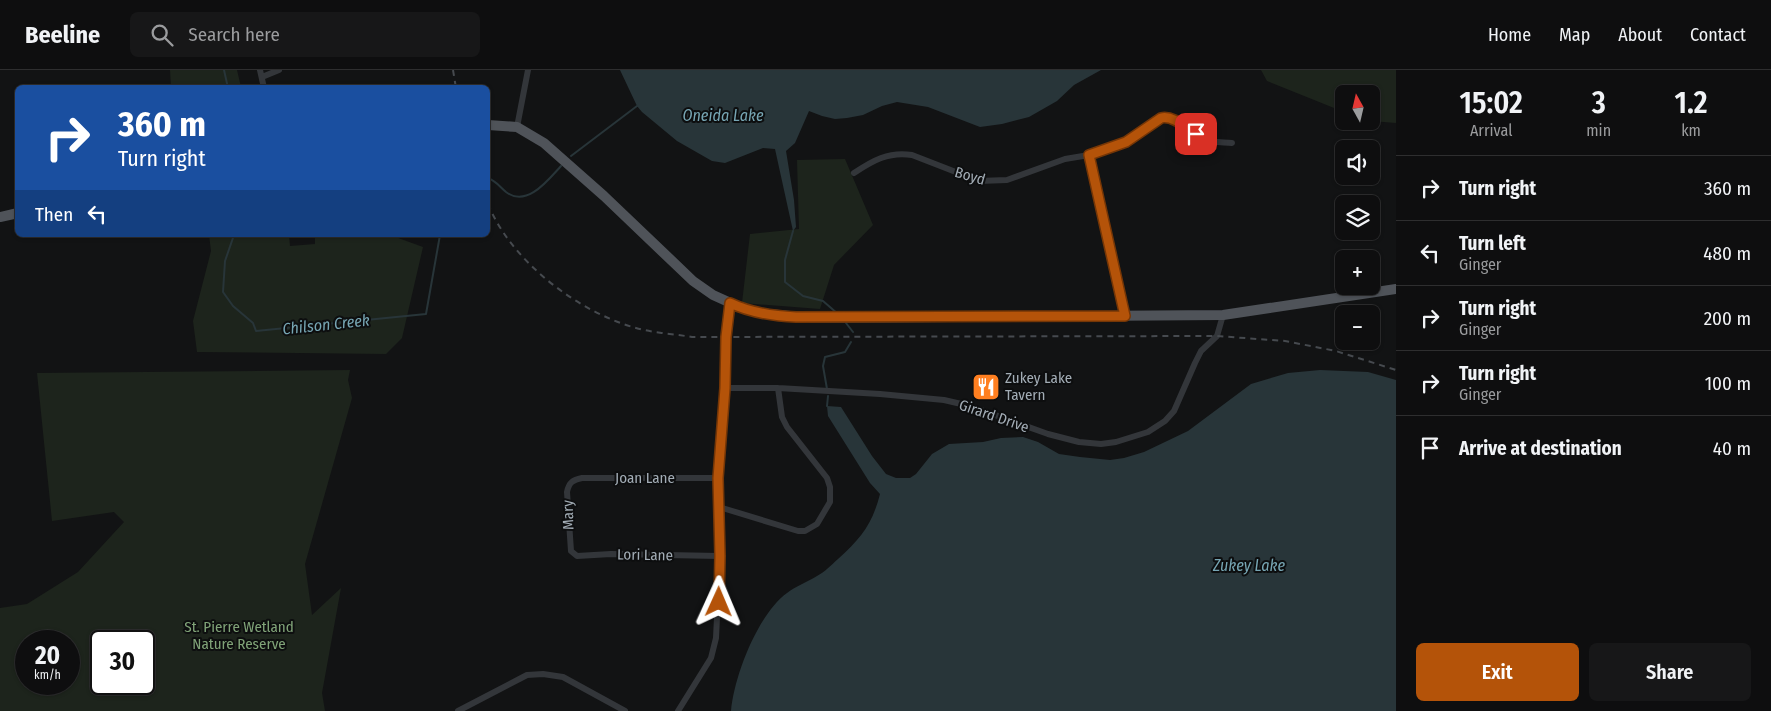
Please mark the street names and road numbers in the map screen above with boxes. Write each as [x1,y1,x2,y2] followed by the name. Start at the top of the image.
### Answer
[953,163,987,189] street label: Boyd
[957,396,1031,436] street label: Girard Drive
[615,469,675,487] street label: Joan Lane
[558,499,578,530] street label: Mary
[617,546,673,564] street label: Lori Lane

